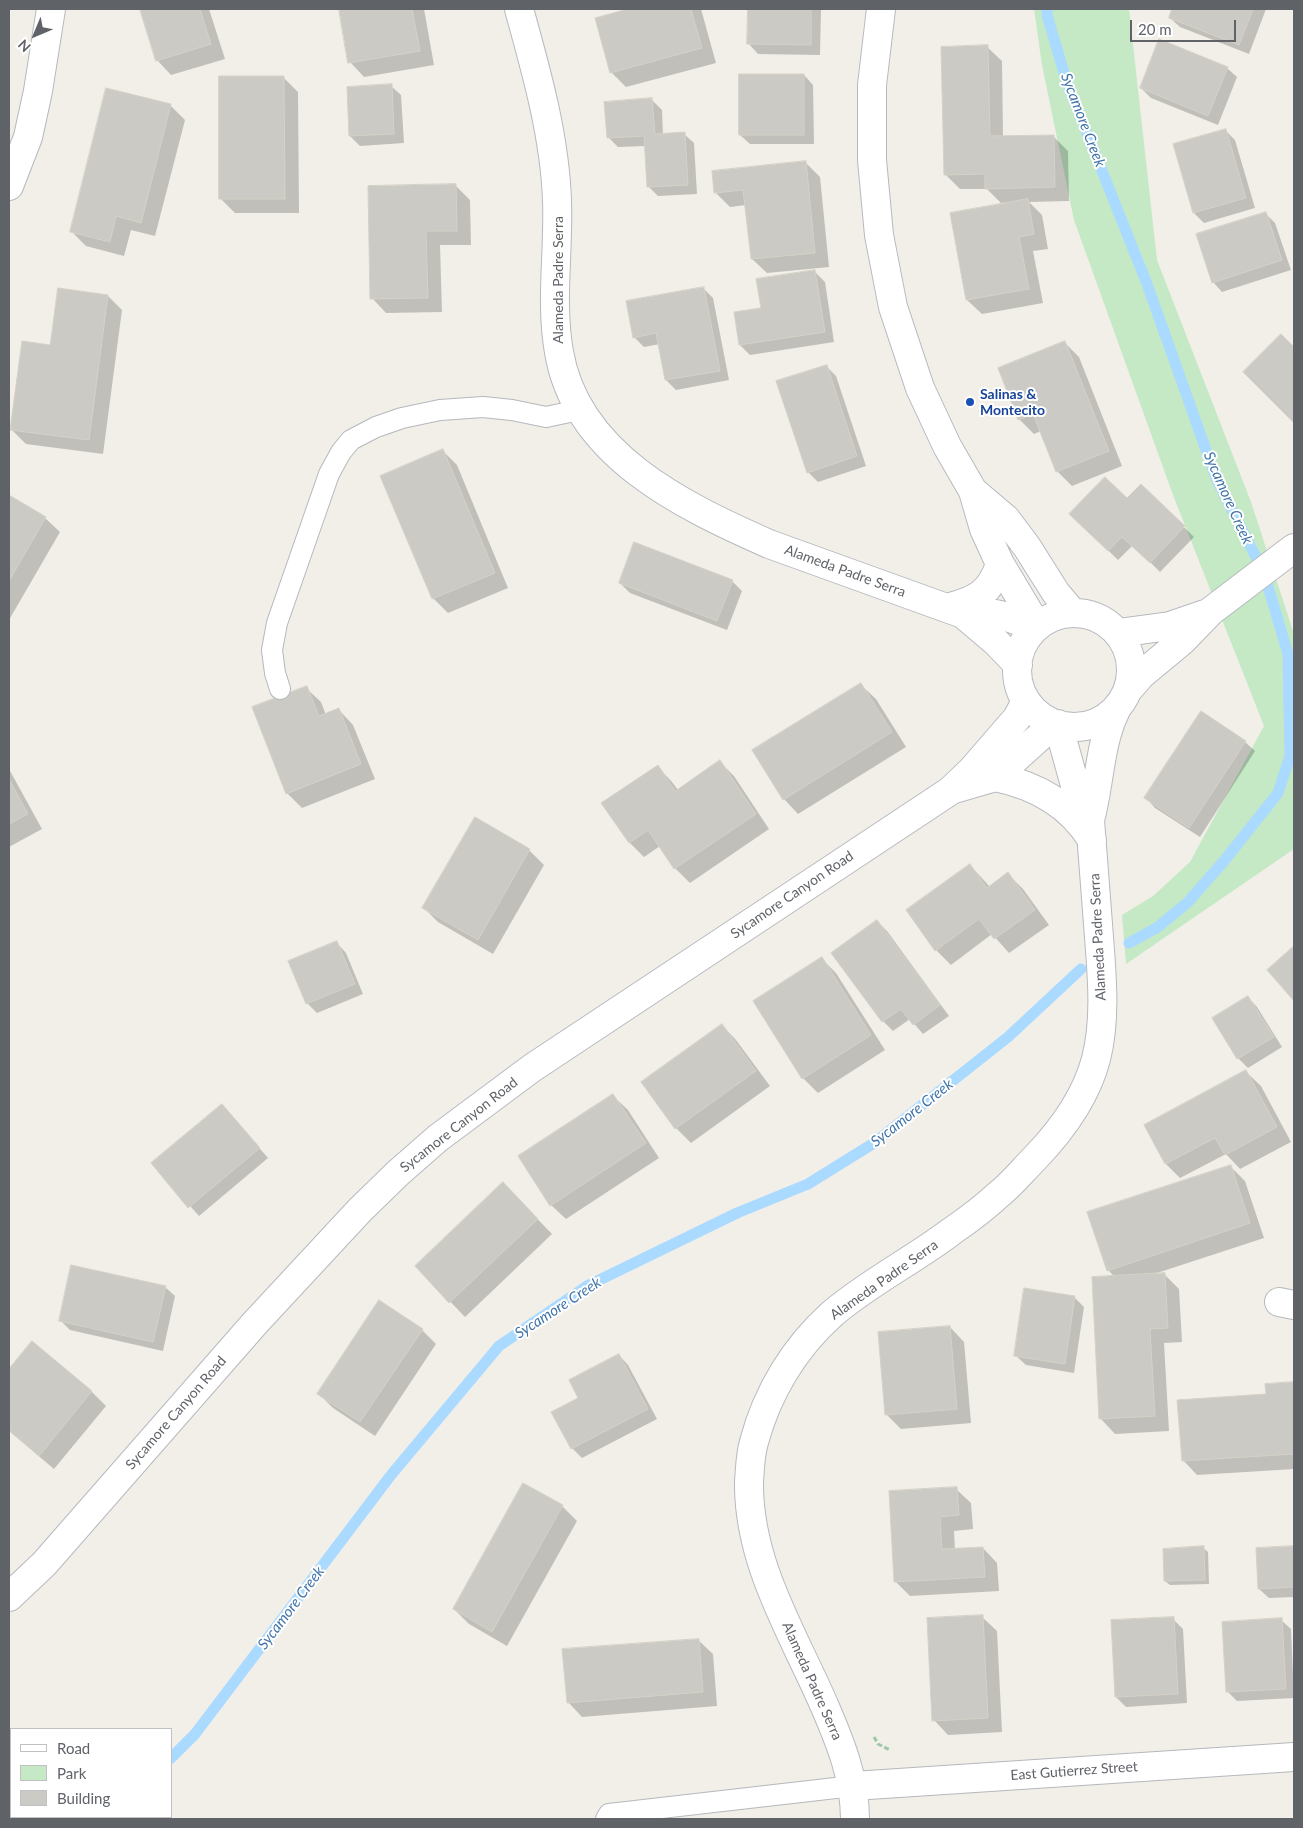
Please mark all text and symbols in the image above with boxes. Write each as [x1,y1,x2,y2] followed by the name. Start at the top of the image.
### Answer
[10,10,60,60] north arrow
[1133,10,1239,42] scale bar
[1138,20,1172,38] text: 20 m
[14,36,34,56] text: N
[1057,70,1109,170] water label: Sycamore Creek
[550,216,566,344] street label: Alameda Padre Serra
[980,386,1045,418] place label: Salinas & Montecito
[964,396,976,408] marker: Salinas & Montecito
[1200,449,1256,547] water label: Sycamore Creek
[782,541,908,601] street label: Alameda Padre Serra
[727,848,857,942] street label: Sycamore Canyon Road
[1086,873,1110,1001] street label: Alameda Padre Serra
[397,1074,521,1176] street label: Sycamore Canyon Road
[867,1075,957,1151] water label: Sycamore Creek
[827,1236,941,1324] street label: Alameda Padre Serra
[511,1273,605,1343] water label: Sycamore Creek
[122,1353,230,1473] street label: Sycamore Canyon Road
[254,1563,328,1653] water label: Sycamore Creek
[778,1619,846,1743] street label: Alameda Padre Serra
[10,1728,172,1818] legend
[57,1739,90,1757] text: Road
[1010,1758,1138,1784] street label: East Gutierrez Street
[57,1764,86,1782] text: Park
[57,1789,110,1807] text: Building

